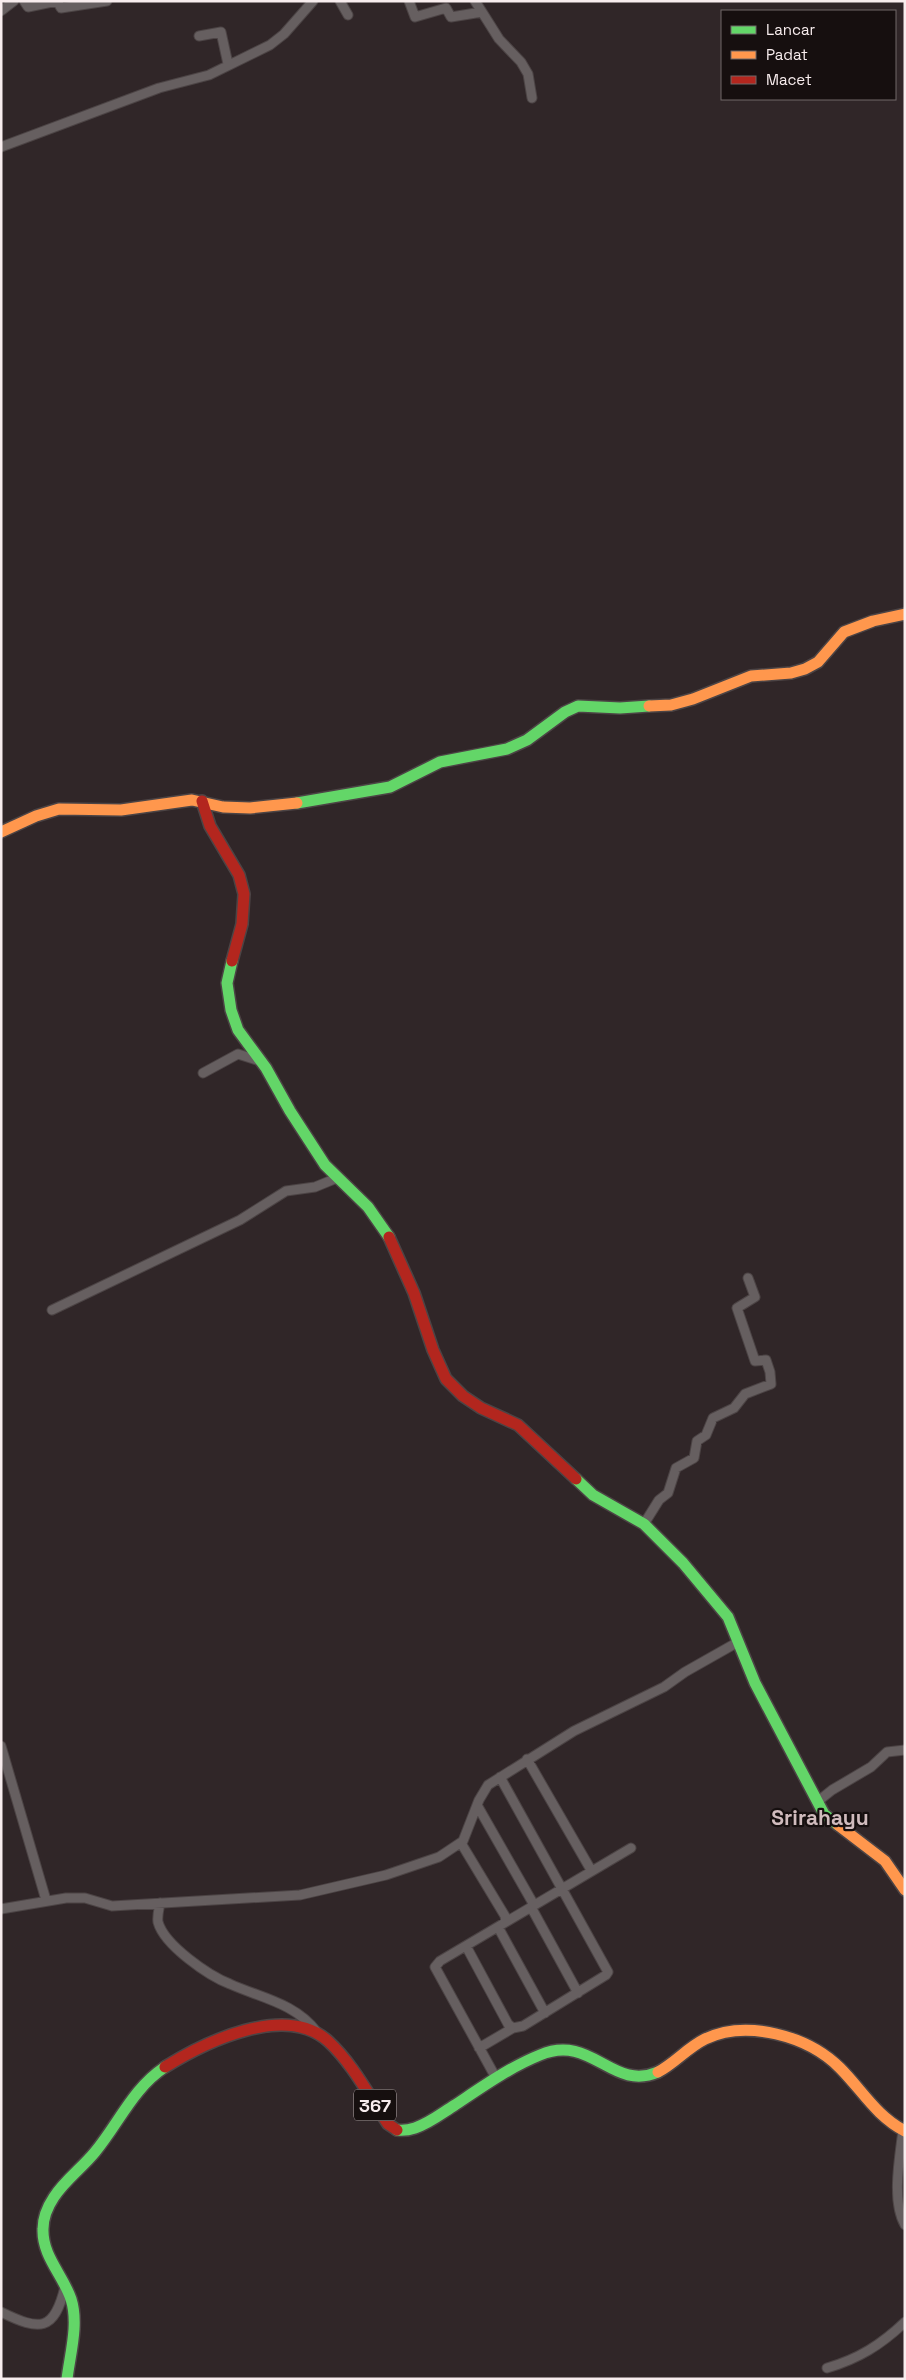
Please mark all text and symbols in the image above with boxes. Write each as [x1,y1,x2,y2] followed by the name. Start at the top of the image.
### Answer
[721,10,896,100] legend
[766,20,816,39] text: Lancar
[766,45,808,64] text: Padat
[766,70,812,89] text: Macet
[771,1804,869,1831] district label: Srirahayu
[354,2090,396,2120] road number: 367

